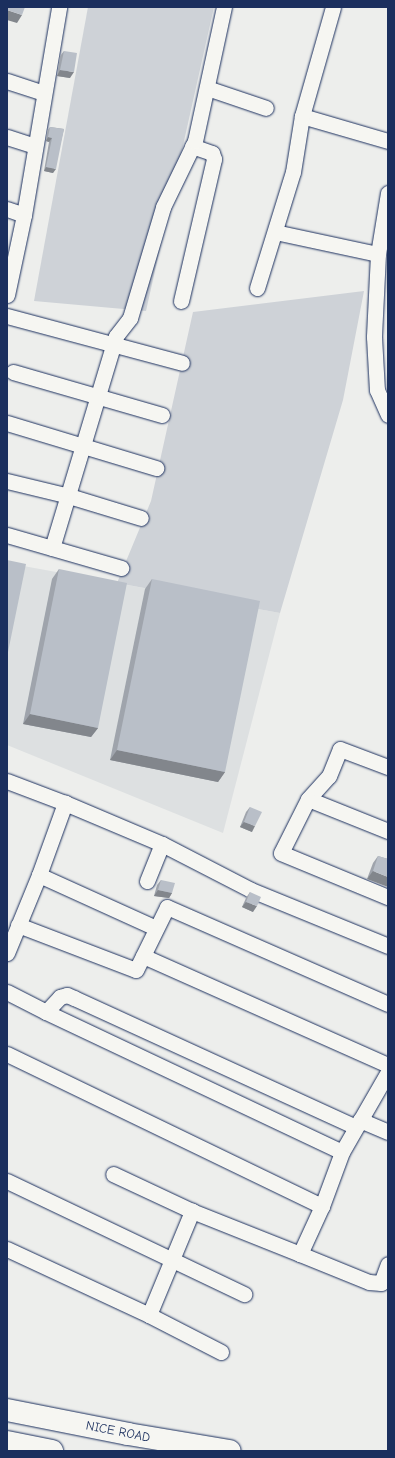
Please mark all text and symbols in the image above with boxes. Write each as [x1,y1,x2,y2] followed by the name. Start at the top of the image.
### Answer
[84,1418,152,1446] street label: NICE ROAD

